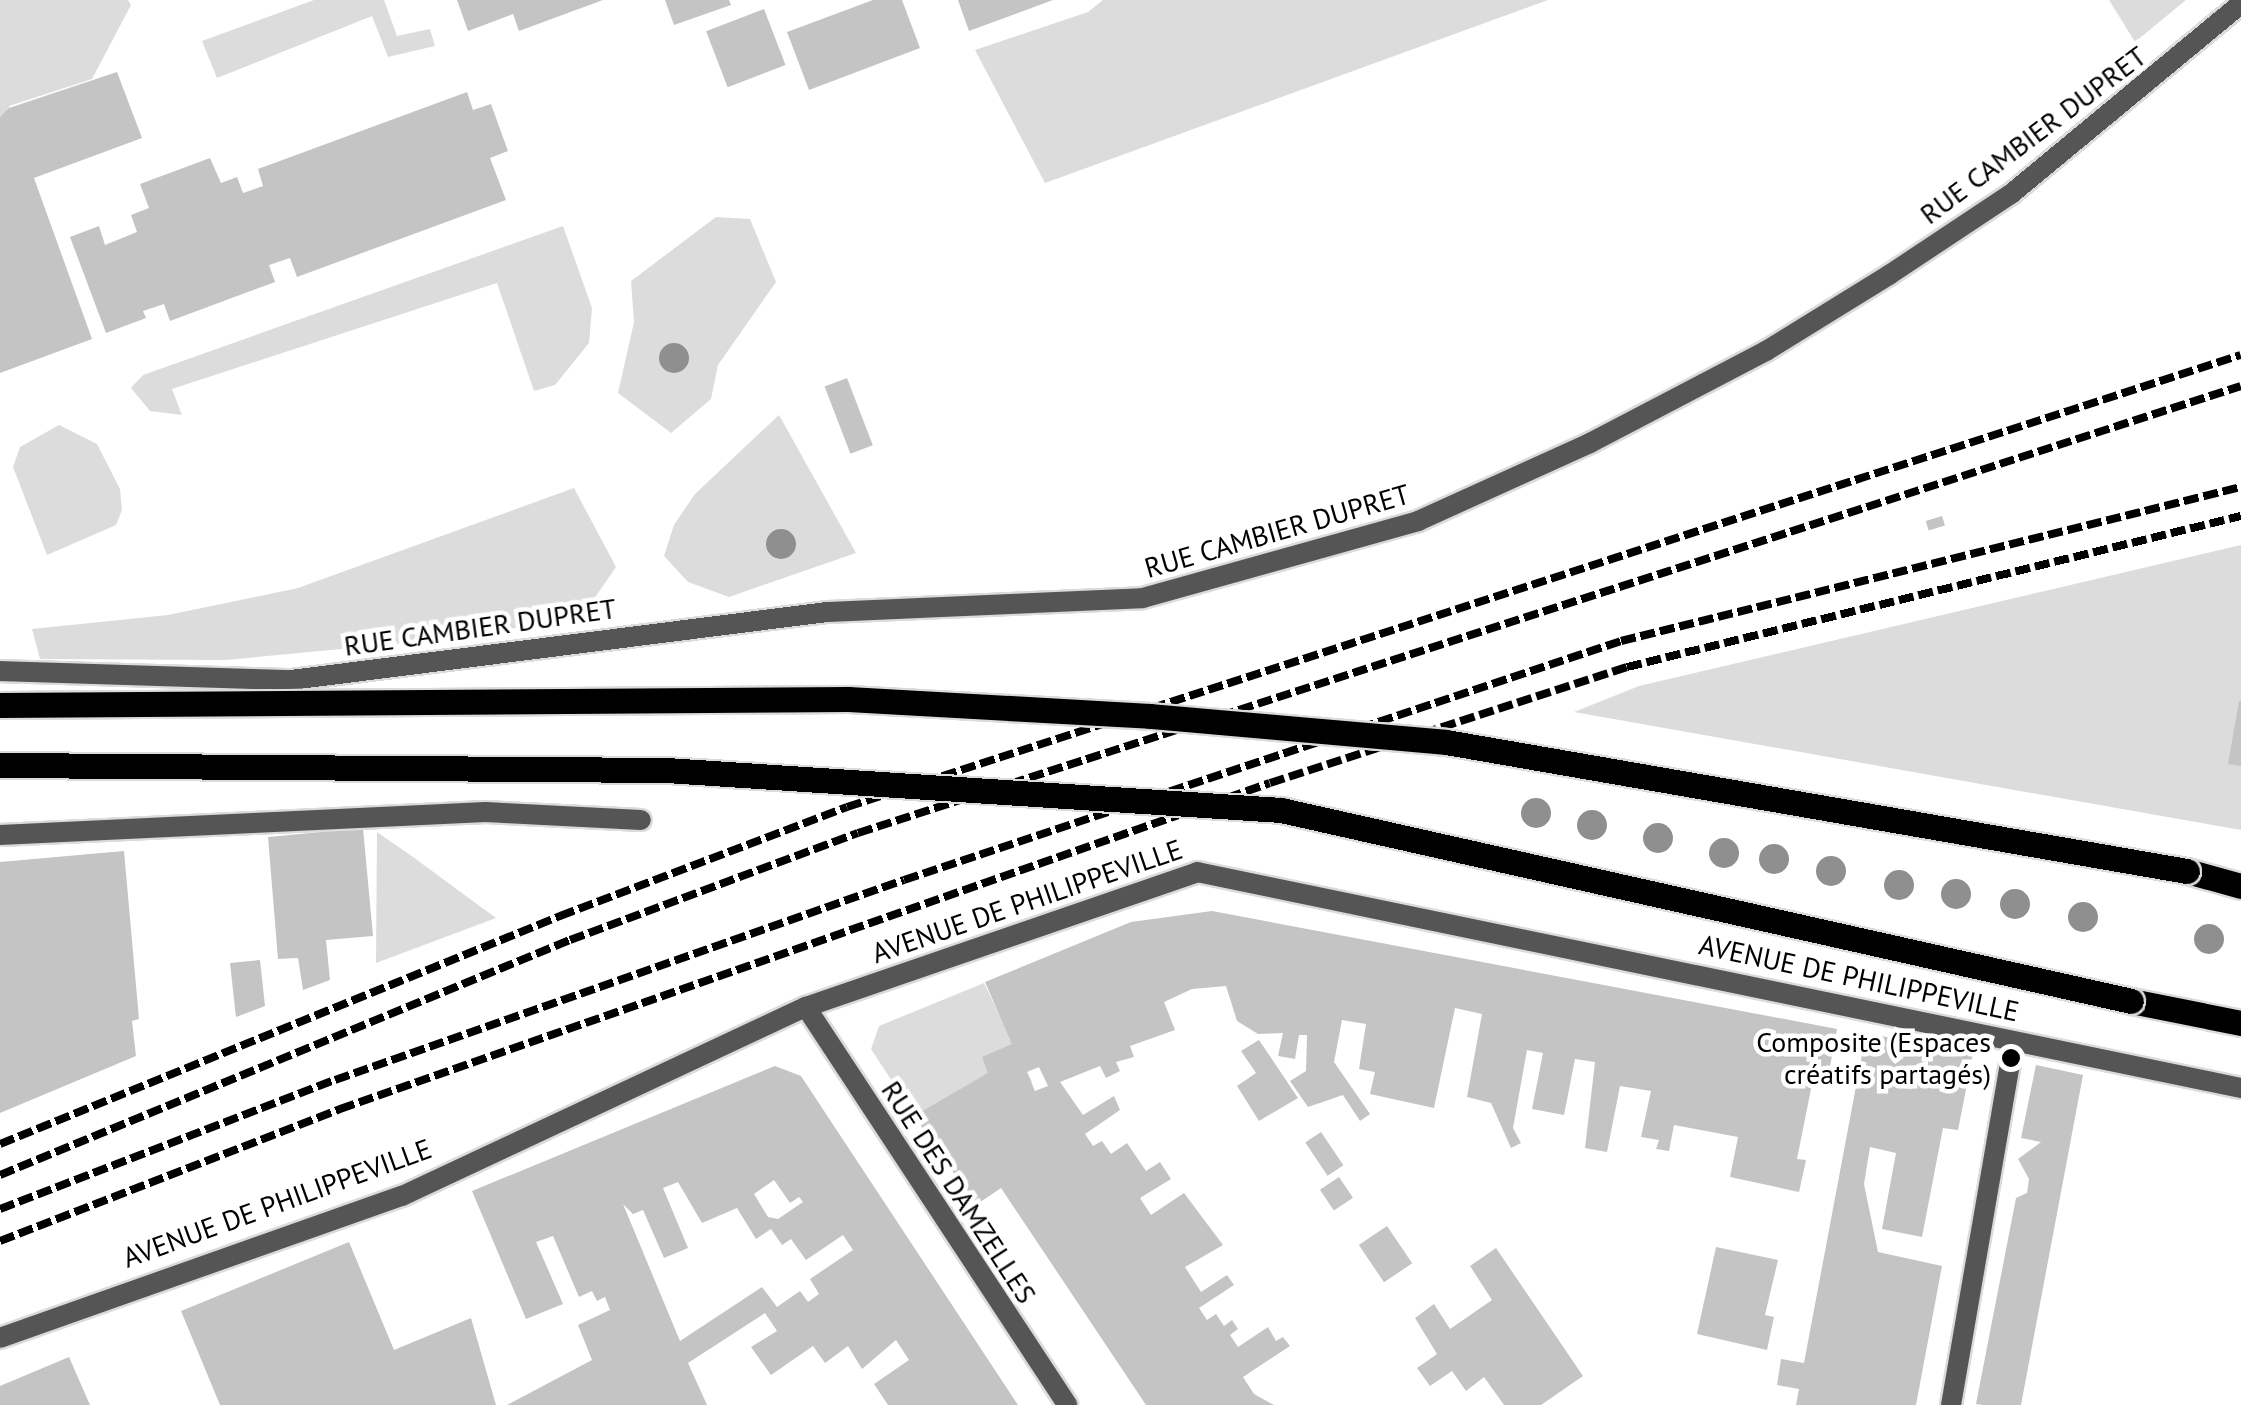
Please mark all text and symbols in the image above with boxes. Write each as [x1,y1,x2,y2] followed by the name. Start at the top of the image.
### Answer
[1913,39,2153,231] street label: RUE CAMBIER DUPRET
[1141,477,1413,585] street label: RUE CAMBIER DUPRET
[342,591,618,663] street label: RUE CAMBIER DUPRET
[867,832,1187,970] street label: AVENUE DE PHILIPPEVILLE
[1696,928,2022,1028] street label: AVENUE DE PHILIPPEVILLE
[1756,1025,1991,1091] place label: Composite (Espaces créatifs partagés)
[2000,1047,2022,1069] marker: Composite (Espaces créatifs partagés)
[875,1075,1043,1309] street label: RUE DES DAMZELLES
[118,1131,436,1275] street label: AVENUE DE PHILIPPEVILLE

